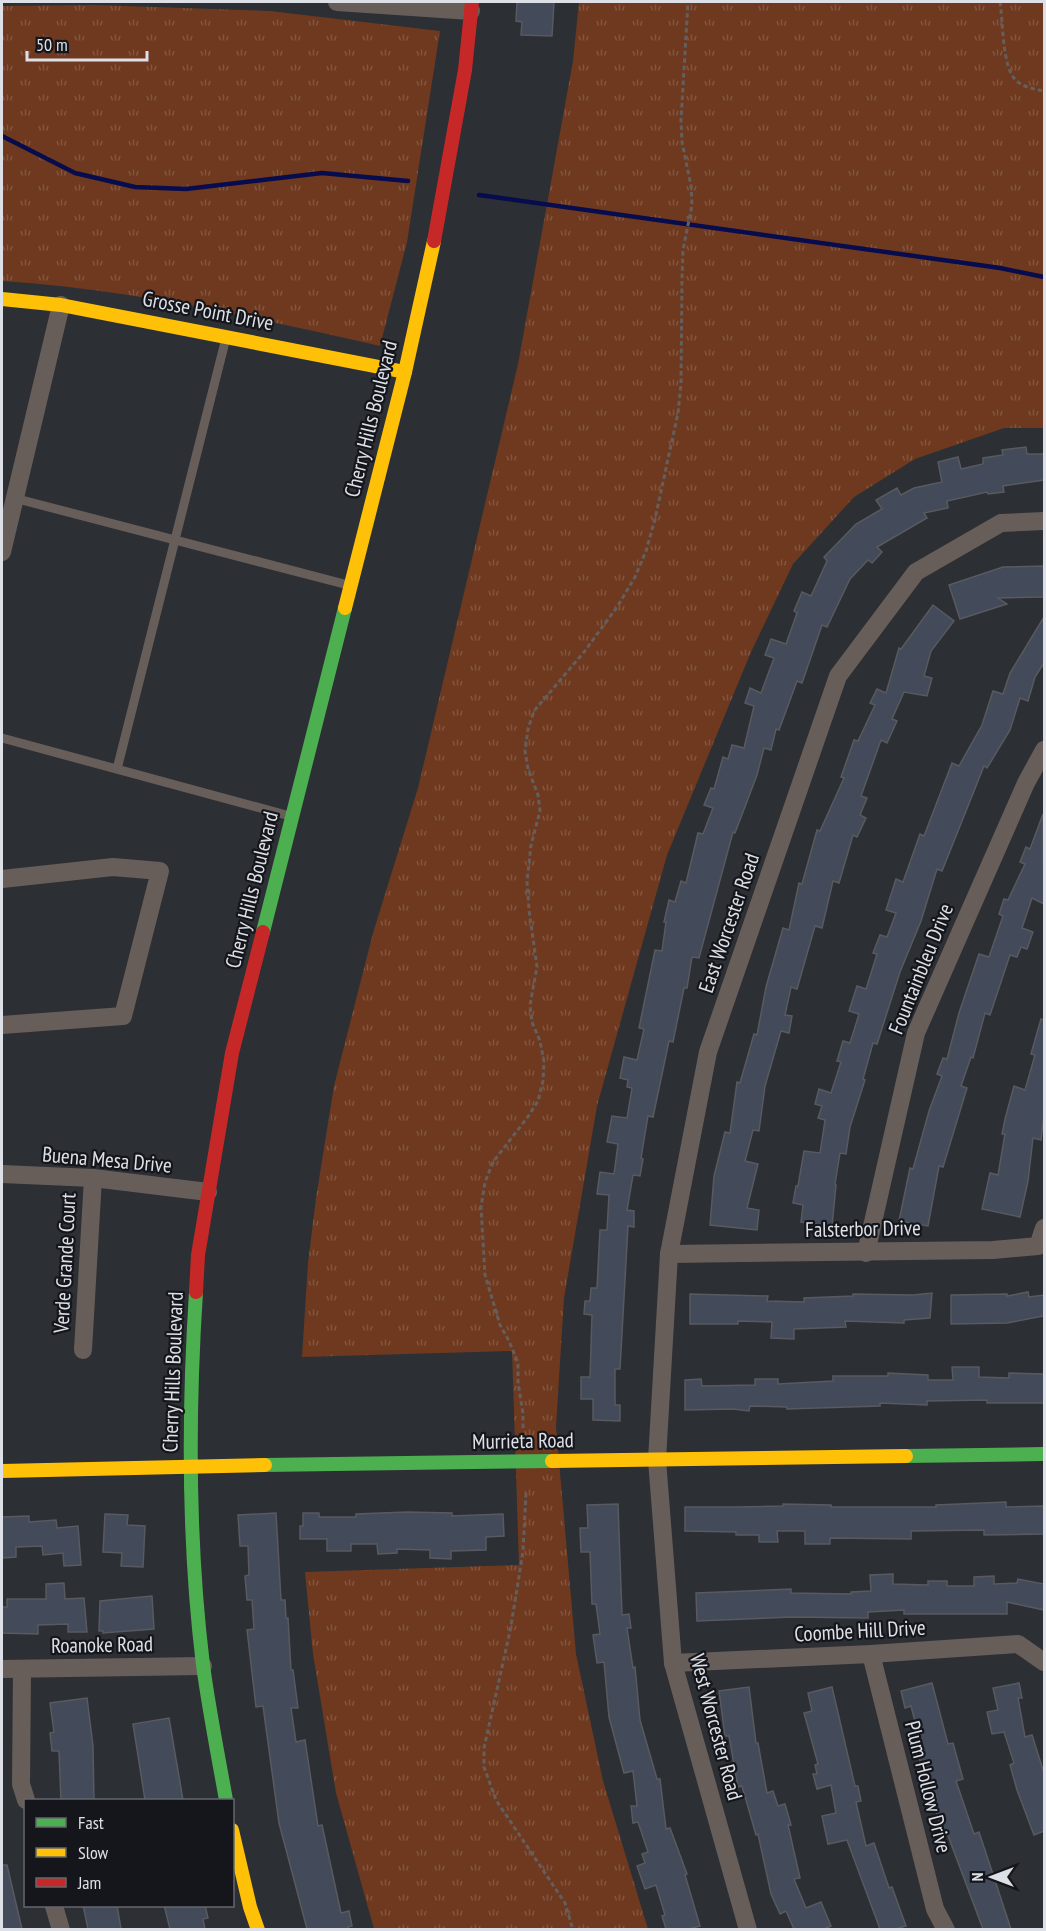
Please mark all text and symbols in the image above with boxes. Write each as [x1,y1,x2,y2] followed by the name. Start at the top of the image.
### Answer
[27,24,147,62] scale bar
[36,33,68,56] text: 50 m
[140,285,276,336] street label: Grosse Point Drive
[338,338,403,500] street label: Cherry Hills Boulevard
[219,809,284,971] street label: Cherry Hills Boulevard
[692,850,765,996] street label: East Worcester Road
[882,900,959,1038] street label: Fountainbleu Drive
[41,1140,173,1179] street label: Buena Mesa Drive
[47,1192,82,1335] street label: Verde Grande Court
[805,1214,921,1243] street label: Falsterbor Drive
[156,1291,189,1453] street label: Cherry Hills Boulevard
[472,1426,574,1455] street label: Murrieta Road
[794,1614,926,1647] street label: Coombe Hill Drive
[51,1630,153,1659] street label: Roanoke Road
[684,1651,749,1803] street label: West Worcester Road
[899,1718,958,1856] street label: Plum Hollow Drive
[24,1799,234,1907] legend
[78,1811,104,1834] text: Fast
[78,1841,109,1864] text: Slow
[962,1847,1022,1907] north arrow
[77,1871,101,1894] text: Jam
[967,1873,987,1881] text: N

